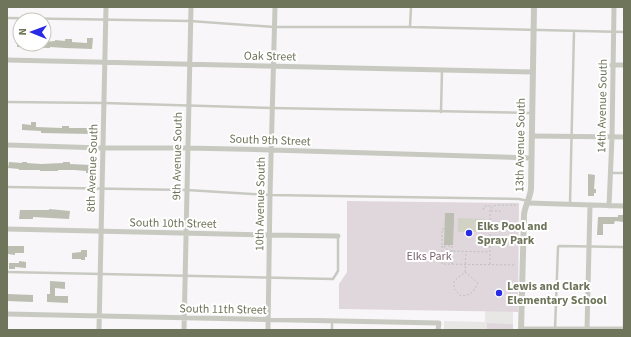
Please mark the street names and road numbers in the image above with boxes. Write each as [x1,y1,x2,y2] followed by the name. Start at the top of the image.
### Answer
[244,48,296,65] street label: Oak Street
[593,59,612,153] street label: 14th Avenue South
[511,98,530,192] street label: 13th Avenue South
[168,112,187,200] street label: 9th Avenue South
[82,124,103,212] street label: 8th Avenue South
[229,131,311,150] street label: South 9th Street
[251,157,270,251] street label: 10th Avenue South
[129,214,217,233] street label: South 10th Street
[179,300,267,319] street label: South 11th Street

